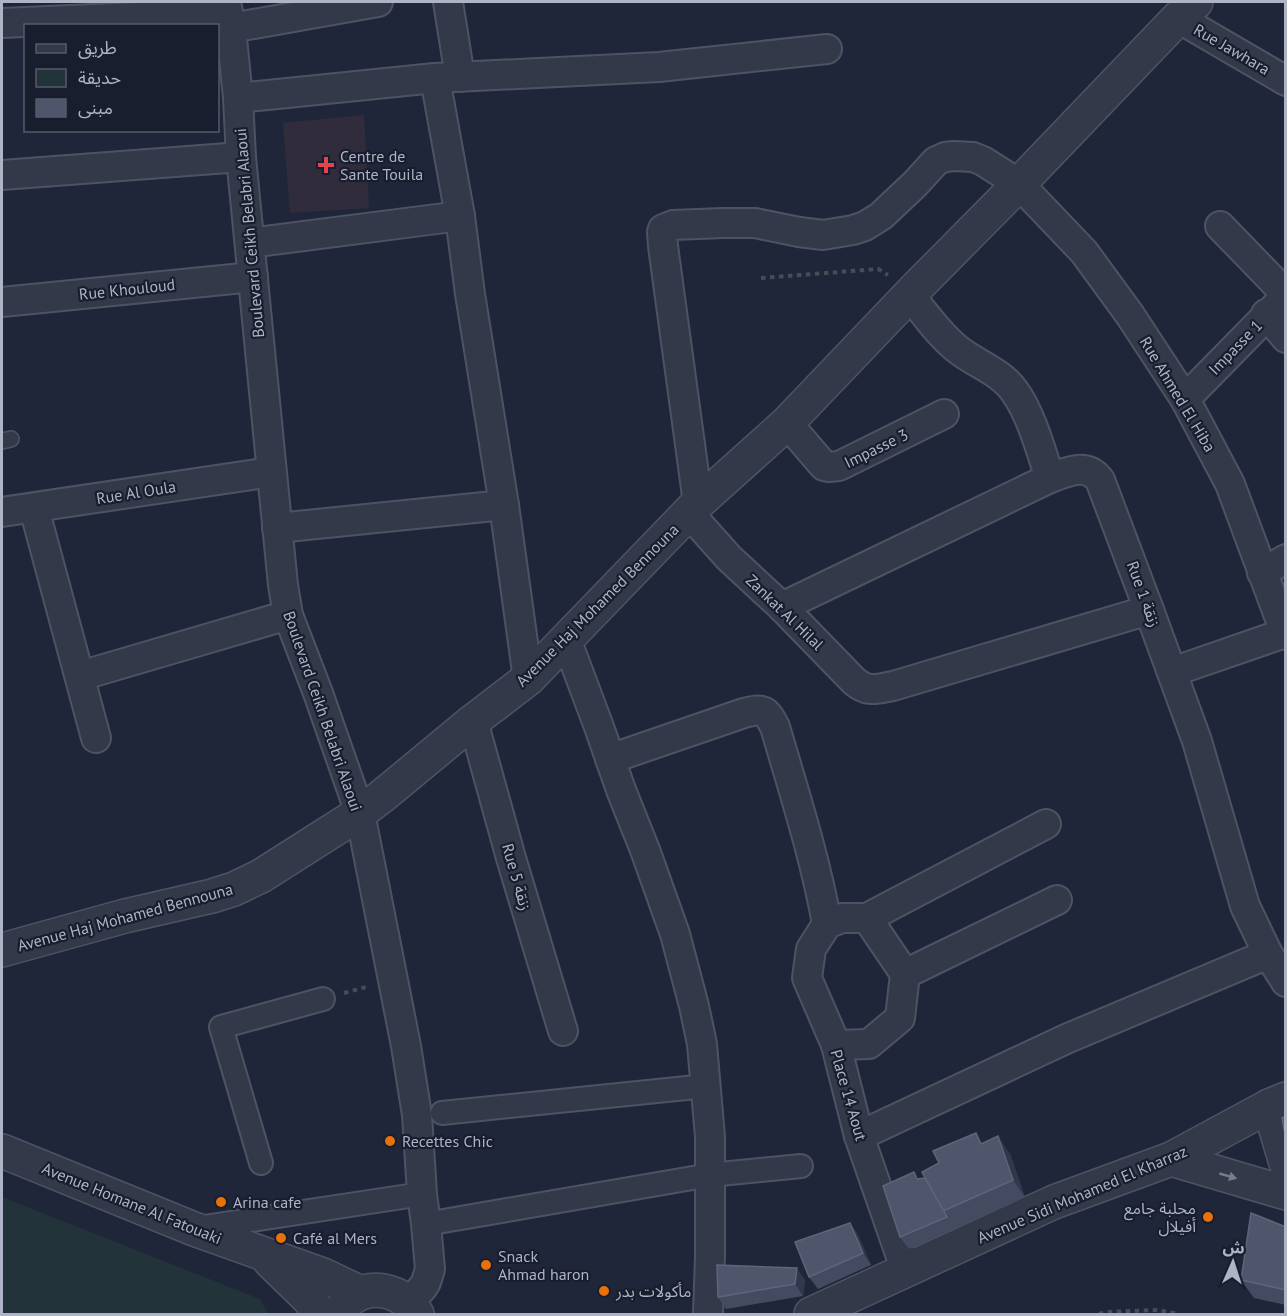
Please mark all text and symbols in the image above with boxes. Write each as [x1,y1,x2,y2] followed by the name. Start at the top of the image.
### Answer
[1190,19,1274,79] street label: Rue Jawhara
[24,24,219,132] legend
[78,36,117,59] text: طريق
[78,66,121,89] text: حديقة
[78,96,113,119] text: مبنى
[230,127,268,339] street label: Boulevard Ceikh Belabri Alaoui
[340,146,423,184] place label: Centre de Sante Touila
[317,156,335,174] marker: Centre de Sante Touila
[78,274,176,304] street label: Rue Khouloud
[1204,315,1266,379] street label: Impasse 1
[1136,333,1220,455] street label: Rue Ahmed El Hiba
[841,424,911,472] street label: Impasse 3
[95,476,177,508] street label: Rue Al Oula
[511,519,683,691] street label: Avenue Haj Mohamed Bennouna
[1123,558,1165,630] street label: Rue 1 زنقة
[742,570,828,654] street label: Zankat Al Hilal
[279,608,367,814] street label: Boulevard Ceikh Belabri Alaoui
[498,841,536,913] street label: Rue 5 زنقة
[15,879,235,955] street label: Avenue Haj Mohamed Bennouna
[826,1047,872,1143] street label: Place 14 Aout
[402,1131,493,1151] place label: Recettes Chic
[383,1134,397,1148] marker: Recettes Chic
[974,1141,1190,1247] street label: Avenue Sidi Mohamed El Kharraz
[39,1158,225,1248] street label: Avenue Homane Al Fatouaki
[1219,1172,1237,1181] one-way arrow
[233,1192,301,1212] place label: Arina cafe
[214,1195,228,1209] marker: Arina cafe
[1124,1198,1196,1237] place label: محلبة جامع أفيلال
[1201,1210,1215,1224] marker: محلبة جامع أفيلال
[293,1228,377,1248] place label: Café al Mers
[274,1231,288,1245] marker: Café al Mers
[1203,1232,1263,1292] north arrow
[1222,1236,1245,1258] text: ش
[498,1246,589,1284] place label: Snack Ahmad haron
[479,1258,493,1272] marker: Snack Ahmad haron
[615,1281,691,1301] place label: مأكولات بدر
[597,1284,611,1298] marker: مأكولات بدر

